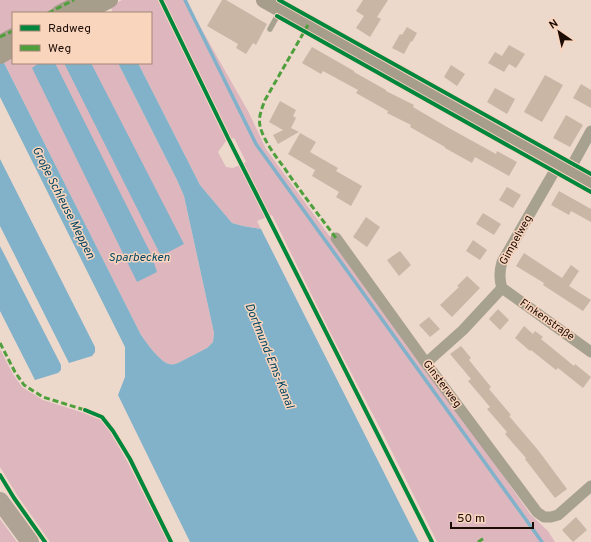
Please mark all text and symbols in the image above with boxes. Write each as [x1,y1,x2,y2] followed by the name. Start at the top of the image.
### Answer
[12,12,152,64] legend
[539,12,579,52] north arrow
[547,17,561,33] text: N
[48,21,91,37] text: Radweg
[48,41,71,57] text: Weg
[28,144,98,262] water label: Große Schleuse Meppen
[497,213,535,267] street label: Gimpelweg
[108,250,170,266] water label: Sparbecken
[517,296,577,344] street label: Finkenstraße
[241,301,298,412] water label: Dortmund-Ems-Kanal
[420,357,464,411] street label: Ginsterweg
[451,504,533,530] scale bar
[457,511,485,527] text: 50 m

